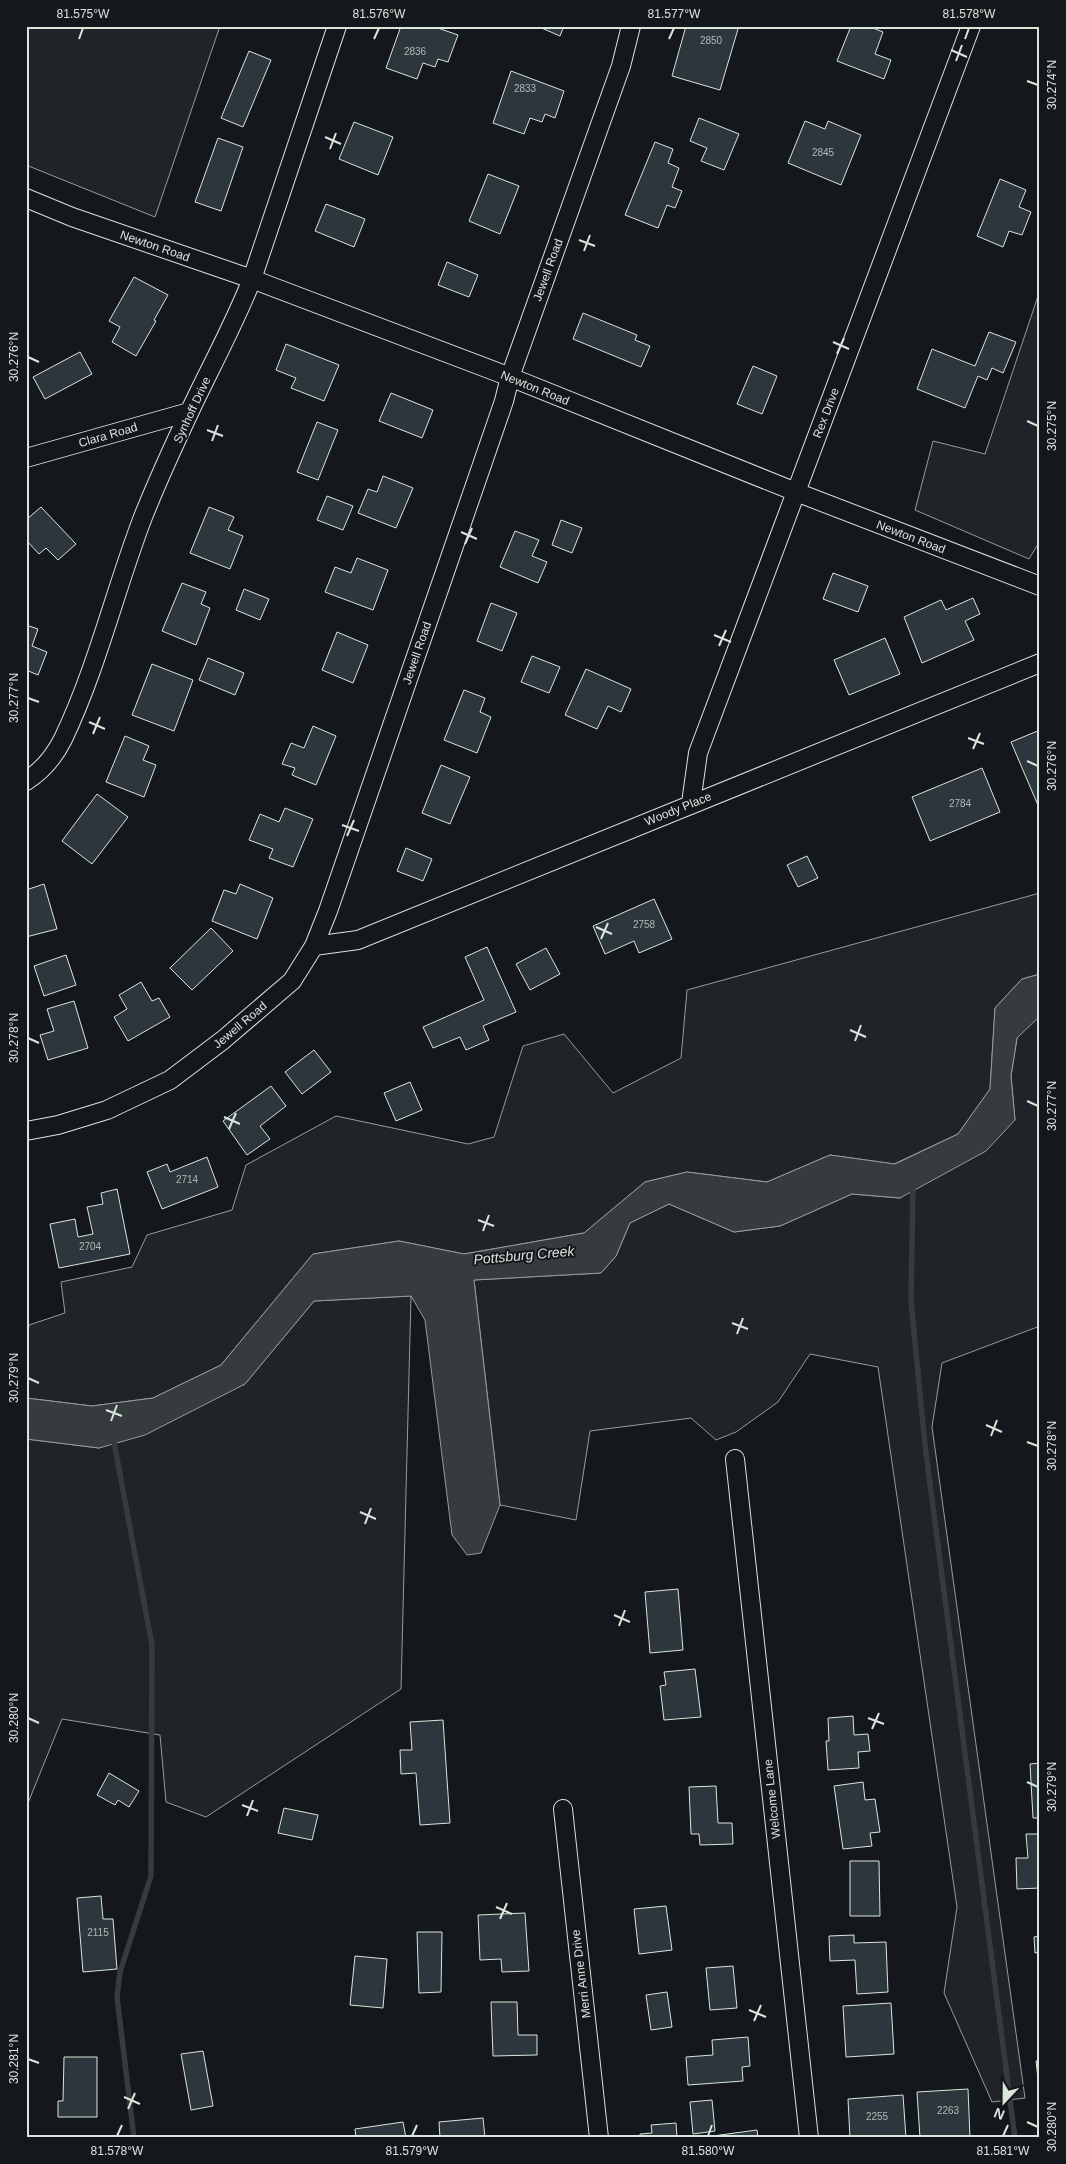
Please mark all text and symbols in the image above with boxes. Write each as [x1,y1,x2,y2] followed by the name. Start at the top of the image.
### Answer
[57,7,110,21] text: 81.575°W
[353,7,406,21] text: 81.576°W
[648,7,701,21] text: 81.577°W
[943,7,996,21] text: 81.578°W
[700,35,723,46] house number: 2850
[404,46,427,57] house number: 2836
[1045,60,1059,110] text: 30.274°N
[514,83,537,94] house number: 2833
[812,147,835,158] house number: 2845
[118,228,192,264] street label: Newton Road
[530,237,566,303] street label: Jewell Road
[7,332,21,382] text: 30.276°N
[499,368,571,408] street label: Newton Road
[170,374,214,446] street label: Synhoff Drive
[810,386,842,440] street label: Rex Drive
[1045,401,1059,451] text: 30.275°N
[77,420,139,450] street label: Clara Road
[875,517,947,557] street label: Newton Road
[400,620,434,686] street label: Jewell Road
[7,673,21,723] text: 30.277°N
[1045,741,1059,791] text: 30.276°N
[643,789,714,829] street label: Woody Place
[949,798,972,809] house number: 2784
[633,919,656,930] house number: 2758
[210,999,270,1051] street label: Jewell Road
[7,1013,21,1063] text: 30.278°N
[1045,1081,1059,1131] text: 30.277°N
[176,1174,199,1185] house number: 2714
[79,1241,102,1252] house number: 2704
[473,1243,576,1267] water label: Pottsburg Creek
[7,1353,21,1403] text: 30.279°N
[1045,1421,1059,1471] text: 30.278°N
[7,1693,21,1743] text: 30.280°N
[761,1758,783,1839] street label: Welcome Lane
[1045,1762,1059,1812] text: 30.279°N
[87,1927,109,1938] house number: 2115
[569,1928,593,2019] street label: Merri Anne Drive
[7,2034,21,2084] text: 30.281°N
[978,2076,1028,2126] north arrow
[1045,2102,1059,2152] text: 30.280°N
[937,2105,960,2116] house number: 2263
[991,2105,1007,2123] text: N
[866,2111,889,2122] house number: 2255
[91,2144,144,2158] text: 81.578°W
[386,2144,439,2158] text: 81.579°W
[682,2144,735,2158] text: 81.580°W
[977,2144,1030,2158] text: 81.581°W

